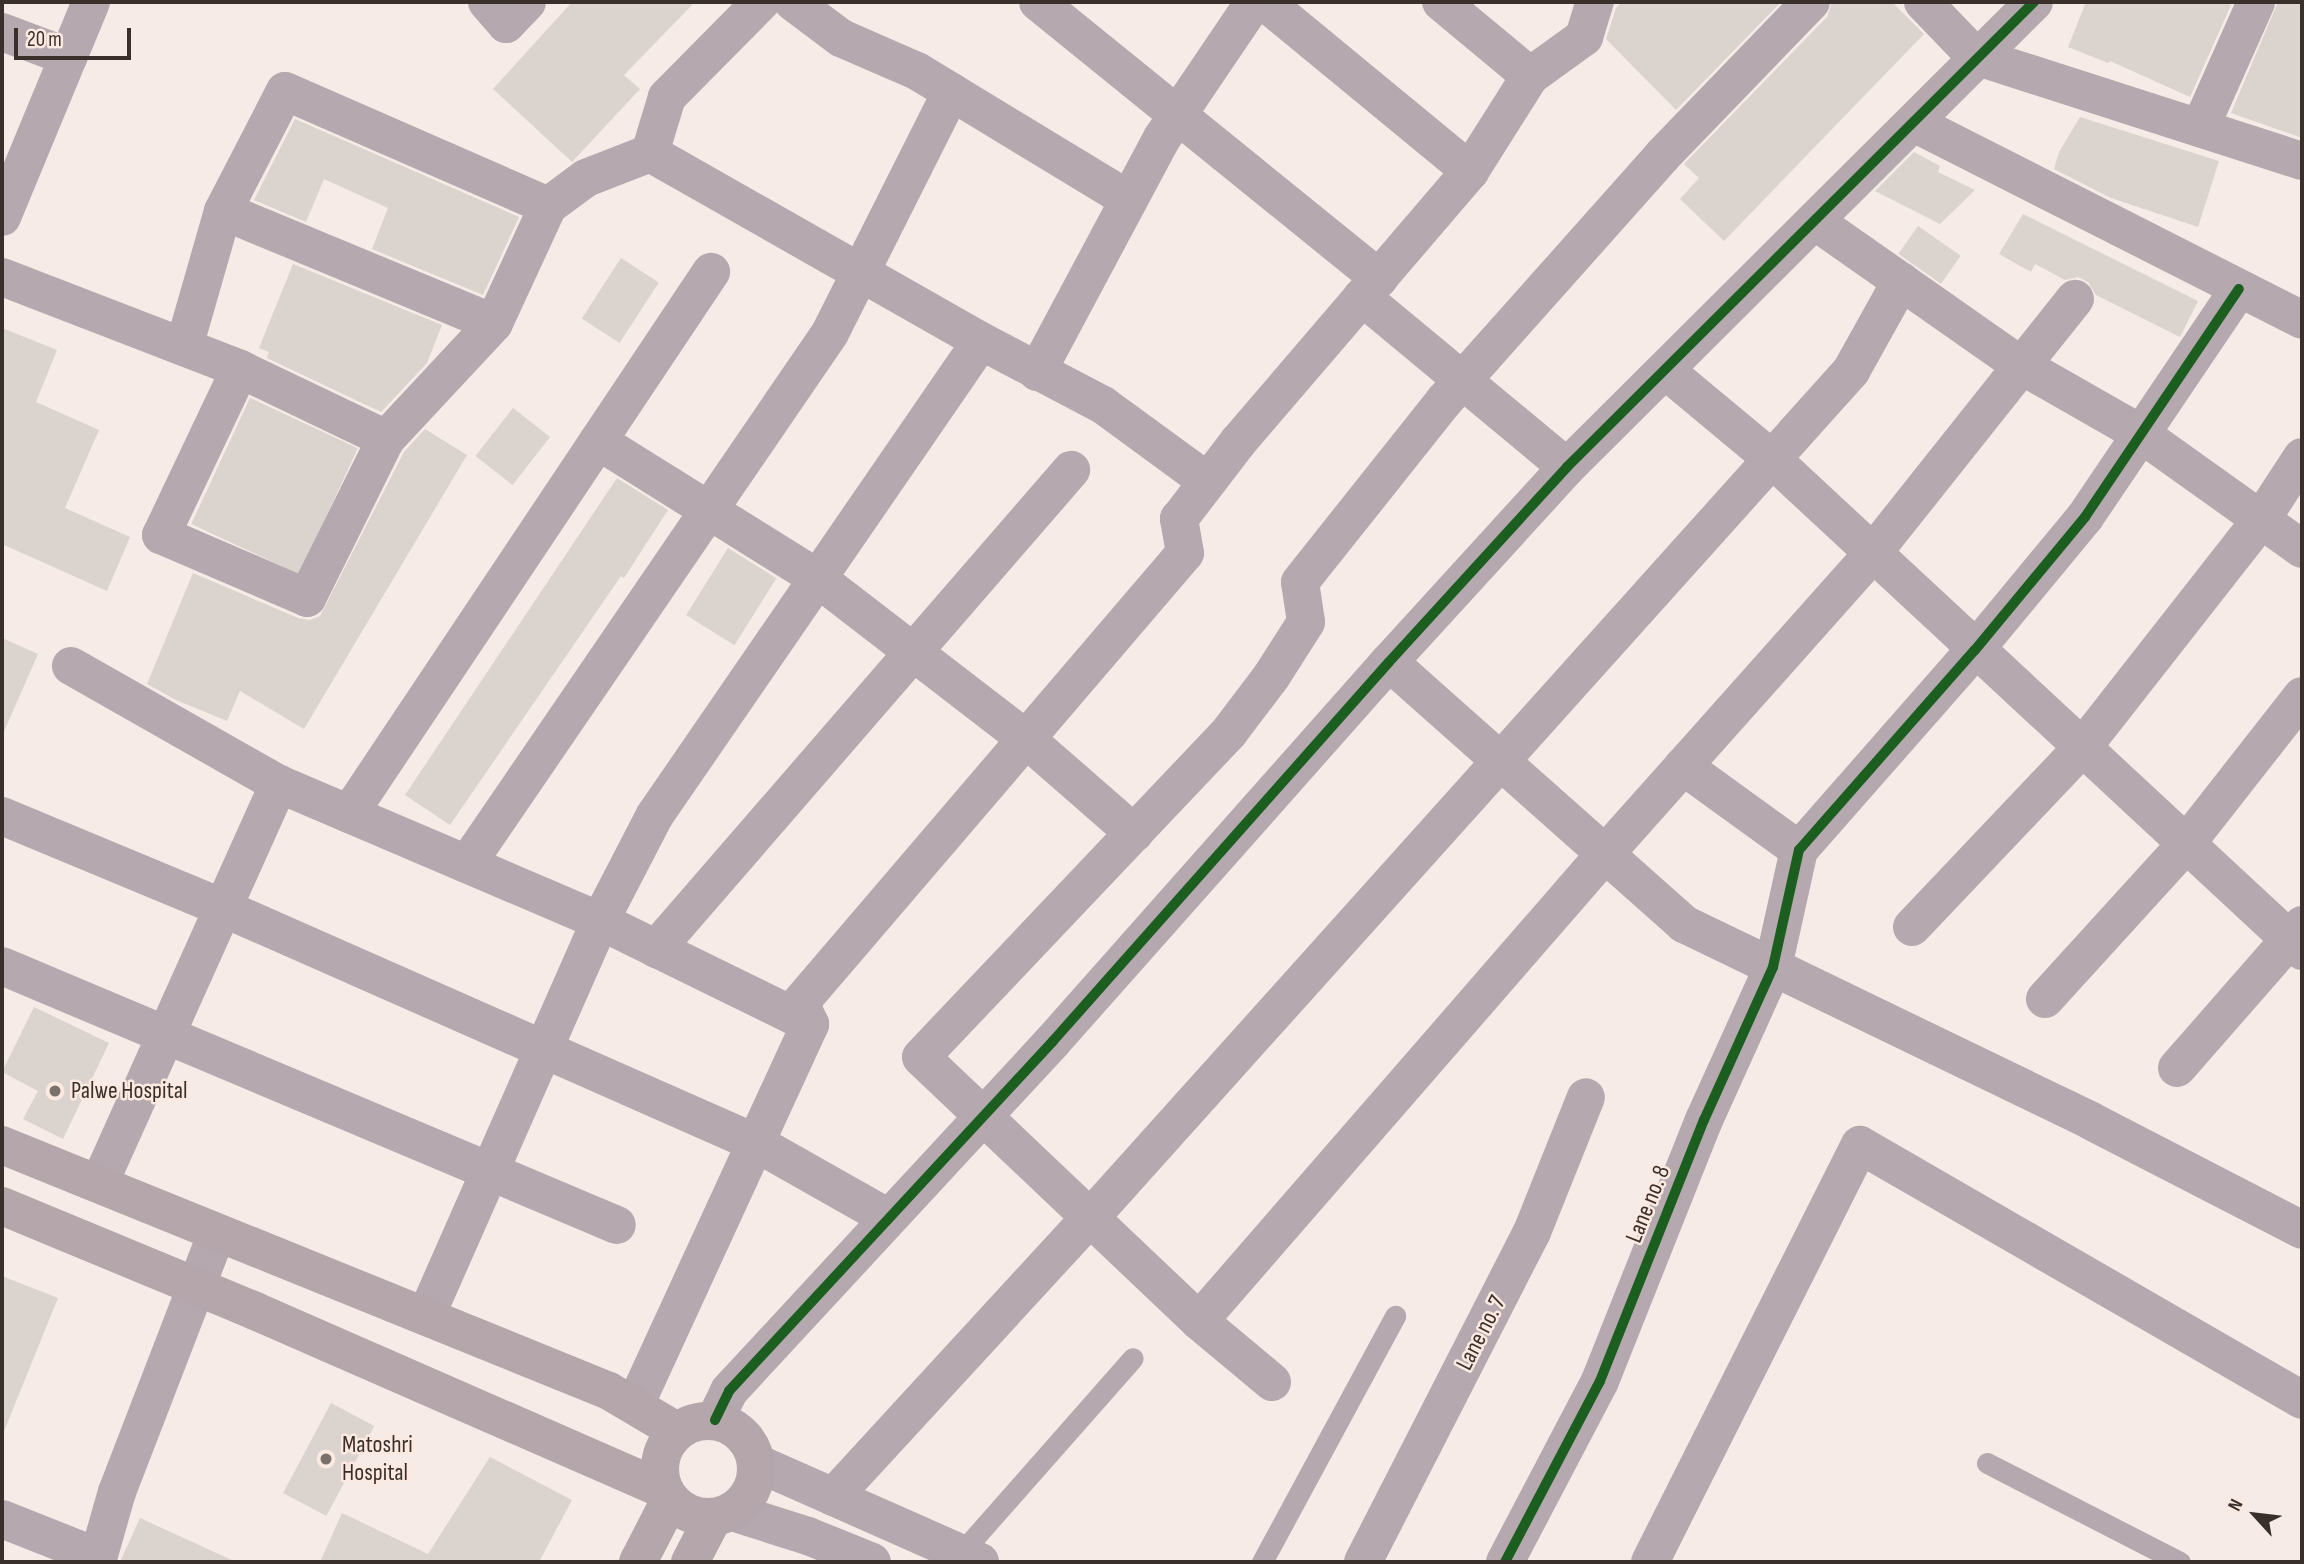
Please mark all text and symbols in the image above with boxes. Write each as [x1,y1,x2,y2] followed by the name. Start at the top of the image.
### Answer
[18,14,135,58] scale bar
[27,27,62,52] text: 20 m
[71,1077,187,1105] place label: Palwe Hospital
[45,1081,65,1101] marker: Palwe Hospital
[1620,1161,1676,1247] street label: Lane no. 8
[1450,1291,1512,1375] street label: Lane no. 7
[342,1431,413,1487] place label: Matoshri Hospital
[316,1449,336,1469] marker: Matoshri Hospital
[2220,1480,2290,1550] north arrow
[2223,1495,2248,1515] text: N

